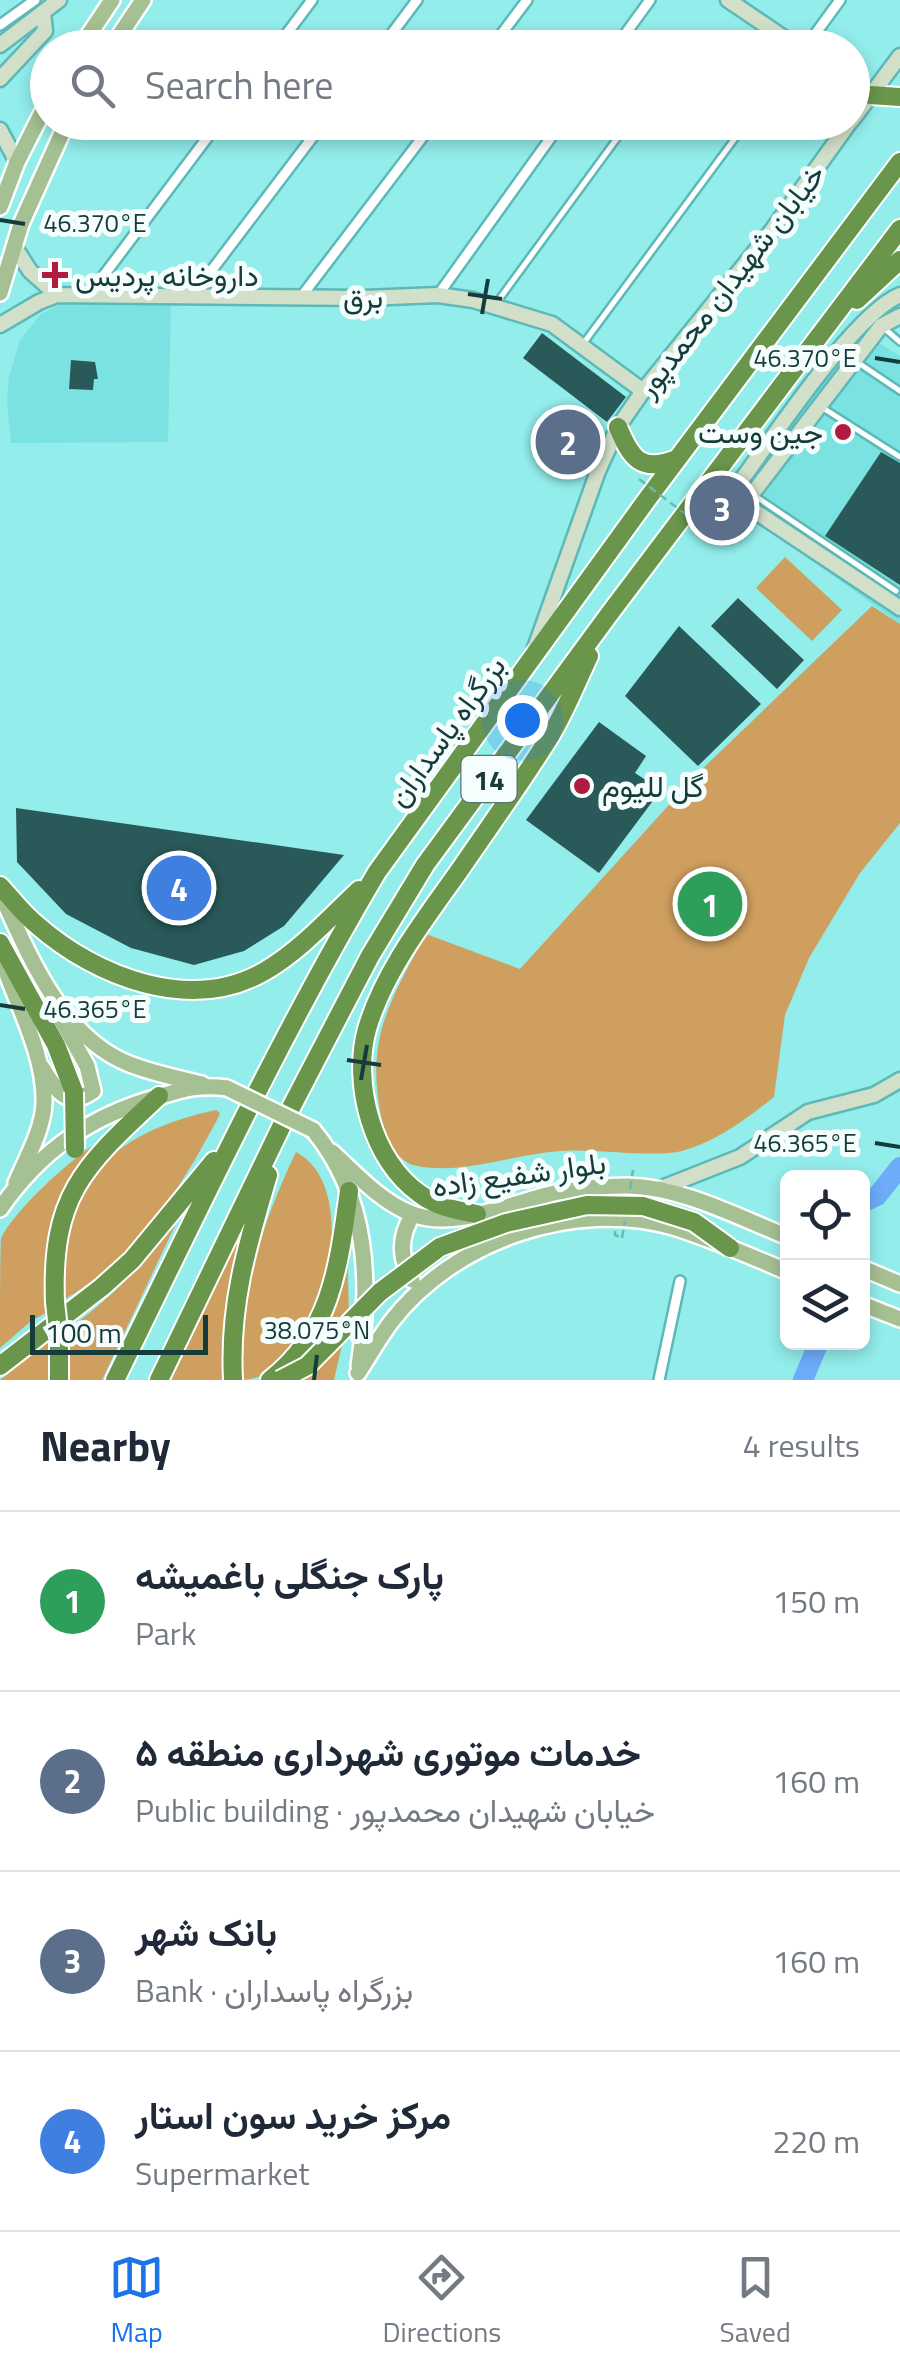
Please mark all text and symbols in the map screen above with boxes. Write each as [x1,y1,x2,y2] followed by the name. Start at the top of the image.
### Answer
[30,30,870,140] search box
[145,56,333,114] text: Search here
[65,58,120,113] icon: search
[623,153,836,408] street label: خیابان شهیدان محمدپور
[43,204,147,242] text: 46.370°E
[75,252,259,298] place label: داروخانه پردیس
[44,264,66,286] marker: داروخانه پردیس
[342,274,384,320] street label: برق
[753,339,857,377] text: 46.370°E
[536,404,600,480] pin: 2
[698,409,823,455] place label: جین وست
[832,421,854,443] marker: جین وست
[690,470,754,546] pin: 3
[375,646,517,816] street label: بزرگراه پاسداران
[497,695,548,746] your location
[462,756,516,802] road number: 14
[602,763,704,809] place label: گل للیوم
[571,775,593,797] marker: گل للیوم
[146,850,212,926] pin: 4
[678,866,742,942] pin: 1
[43,990,147,1028] text: 46.365°E
[753,1124,857,1162] text: 46.365°E
[429,1139,609,1209] street label: بلوار شفیع زاده
[780,1170,870,1350] map controls
[780,1170,870,1260] button: locate
[780,1260,870,1350] button: layers
[30,1310,208,1354] scale bar
[45,1311,122,1354] text: 100 m
[264,1311,370,1349] text: 38.075°N
[40,1413,171,1477] text: Nearby
[743,1421,860,1469] text: 4 results
[135,1546,444,1604] text: پارک جنگلی باغمیشه
[64,1577,81,1625] text: 1
[772,1577,860,1625] text: 150 m
[135,1609,196,1657] text: Park
[135,1723,641,1781] text: خدمات موتوری شهرداری منطقه ۵
[64,1757,81,1805] text: 2
[772,1757,860,1805] text: 160 m
[135,1786,655,1834] text: Public building · خیابان شهیدان محمدپور
[135,1903,277,1961] text: بانک شهر
[64,1937,81,1985] text: 3
[772,1937,860,1985] text: 160 m
[135,1966,413,2014] text: Bank · بزرگراه پاسداران
[135,2086,451,2144] text: مرکز خرید سون استار
[64,2117,81,2165] text: 4
[772,2117,860,2165] text: 220 m
[135,2149,310,2197] text: Supermarket
[109,2250,164,2353] tab: Map
[382,2250,501,2353] tab: Directions
[720,2250,791,2353] tab: Saved

